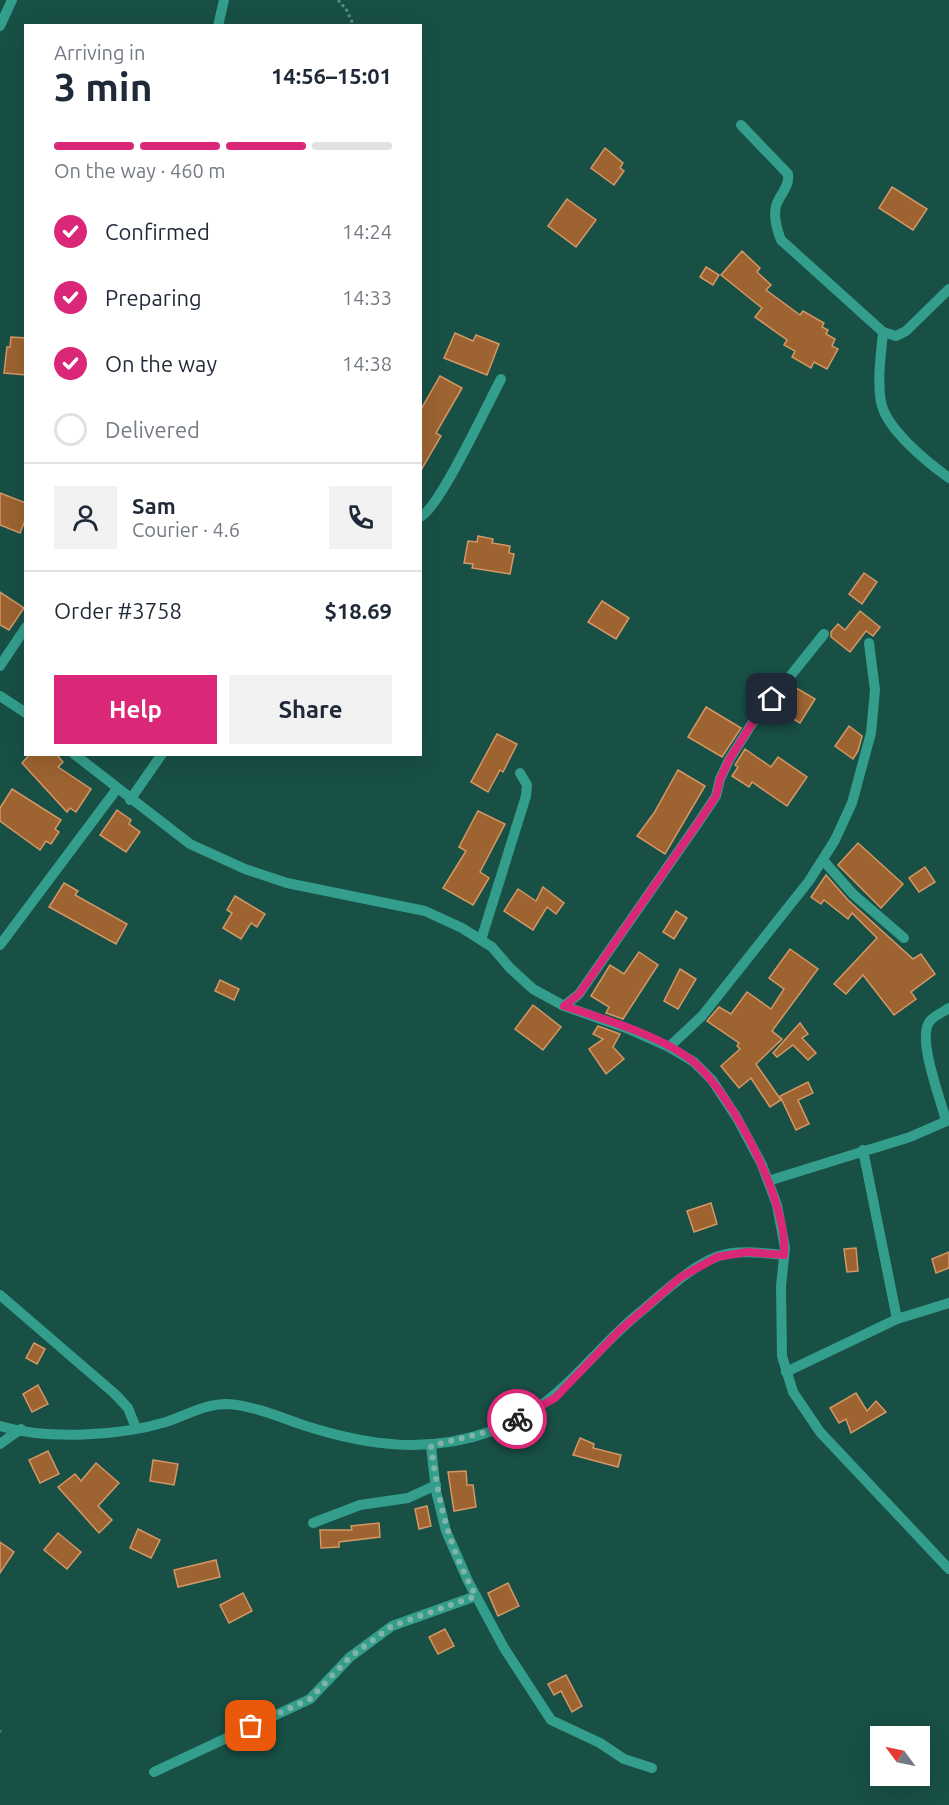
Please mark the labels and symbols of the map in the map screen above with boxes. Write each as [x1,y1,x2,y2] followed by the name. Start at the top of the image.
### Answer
[746,673,797,724] pin
[487,1389,547,1449] courier
[225,1700,276,1751] pin
[870,1726,930,1786] north arrow

